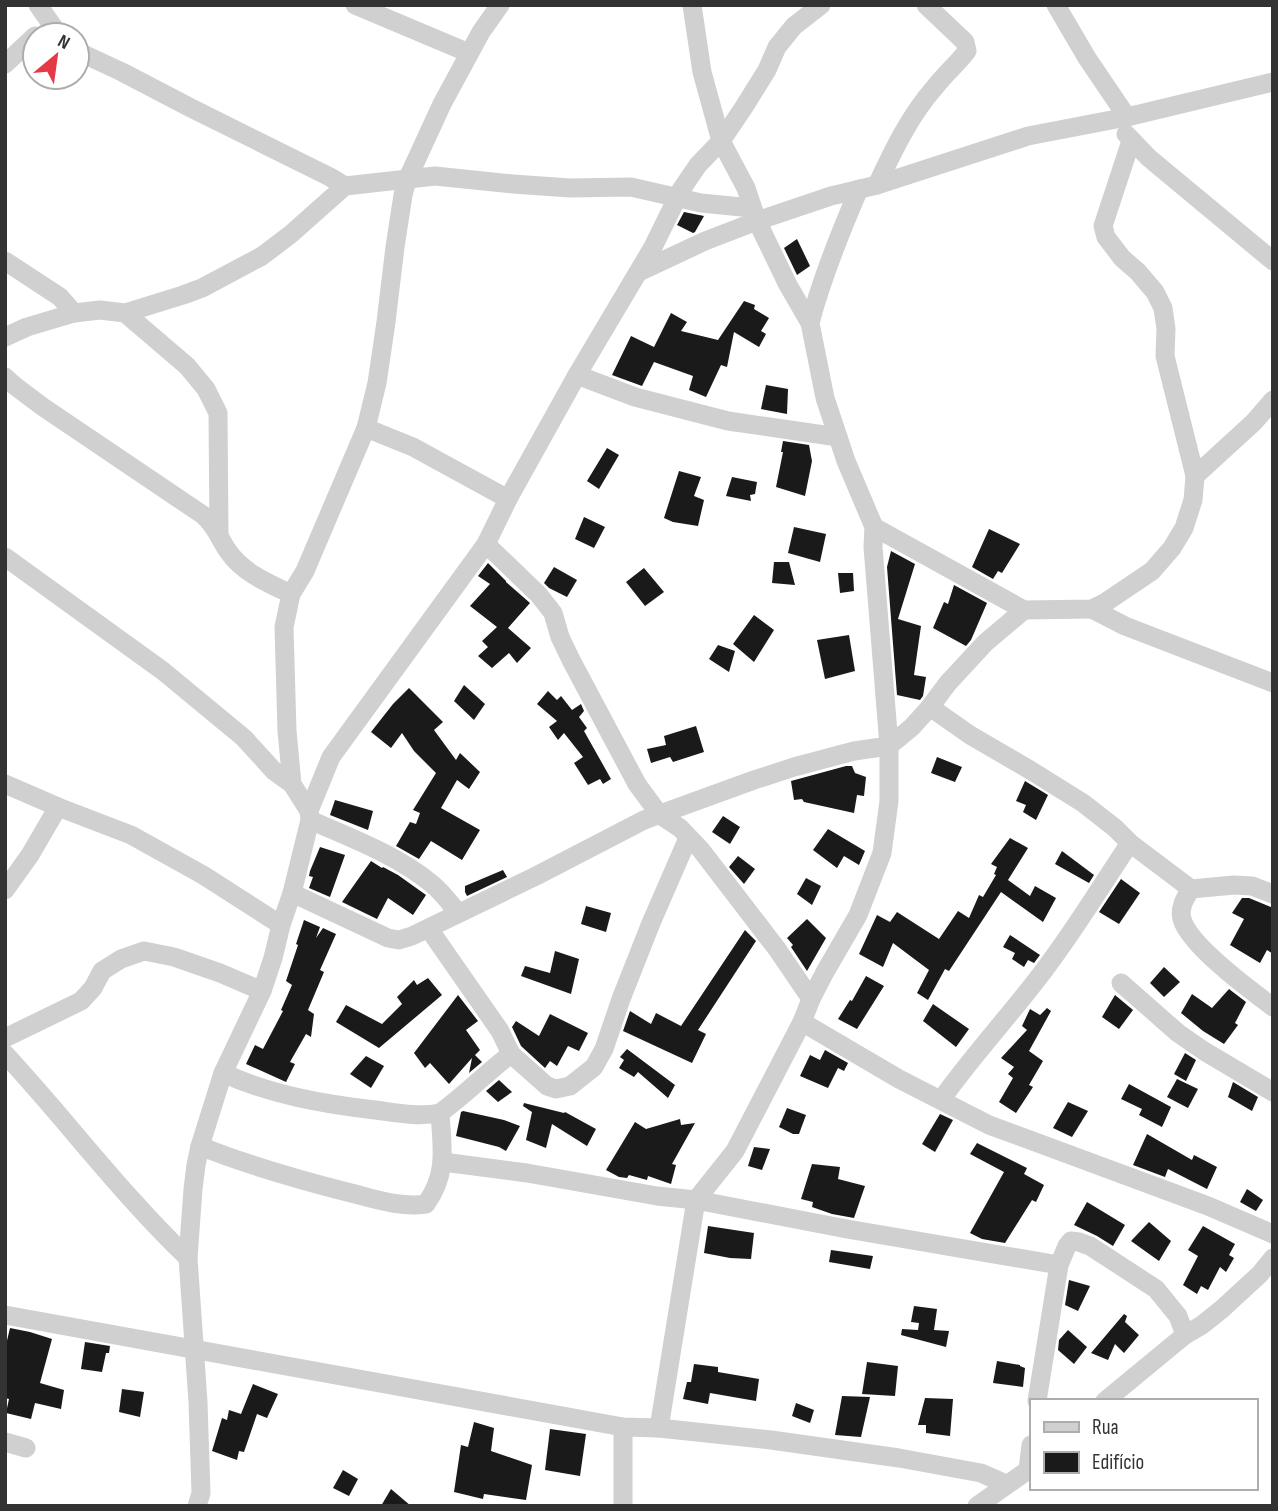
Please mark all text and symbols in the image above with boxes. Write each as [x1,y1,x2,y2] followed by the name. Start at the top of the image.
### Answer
[21,21,91,91] north arrow
[53,30,74,55] text: N
[1030,1399,1257,1490] legend
[1092,1415,1119,1440] text: Rua
[1092,1450,1144,1475] text: Edifício

